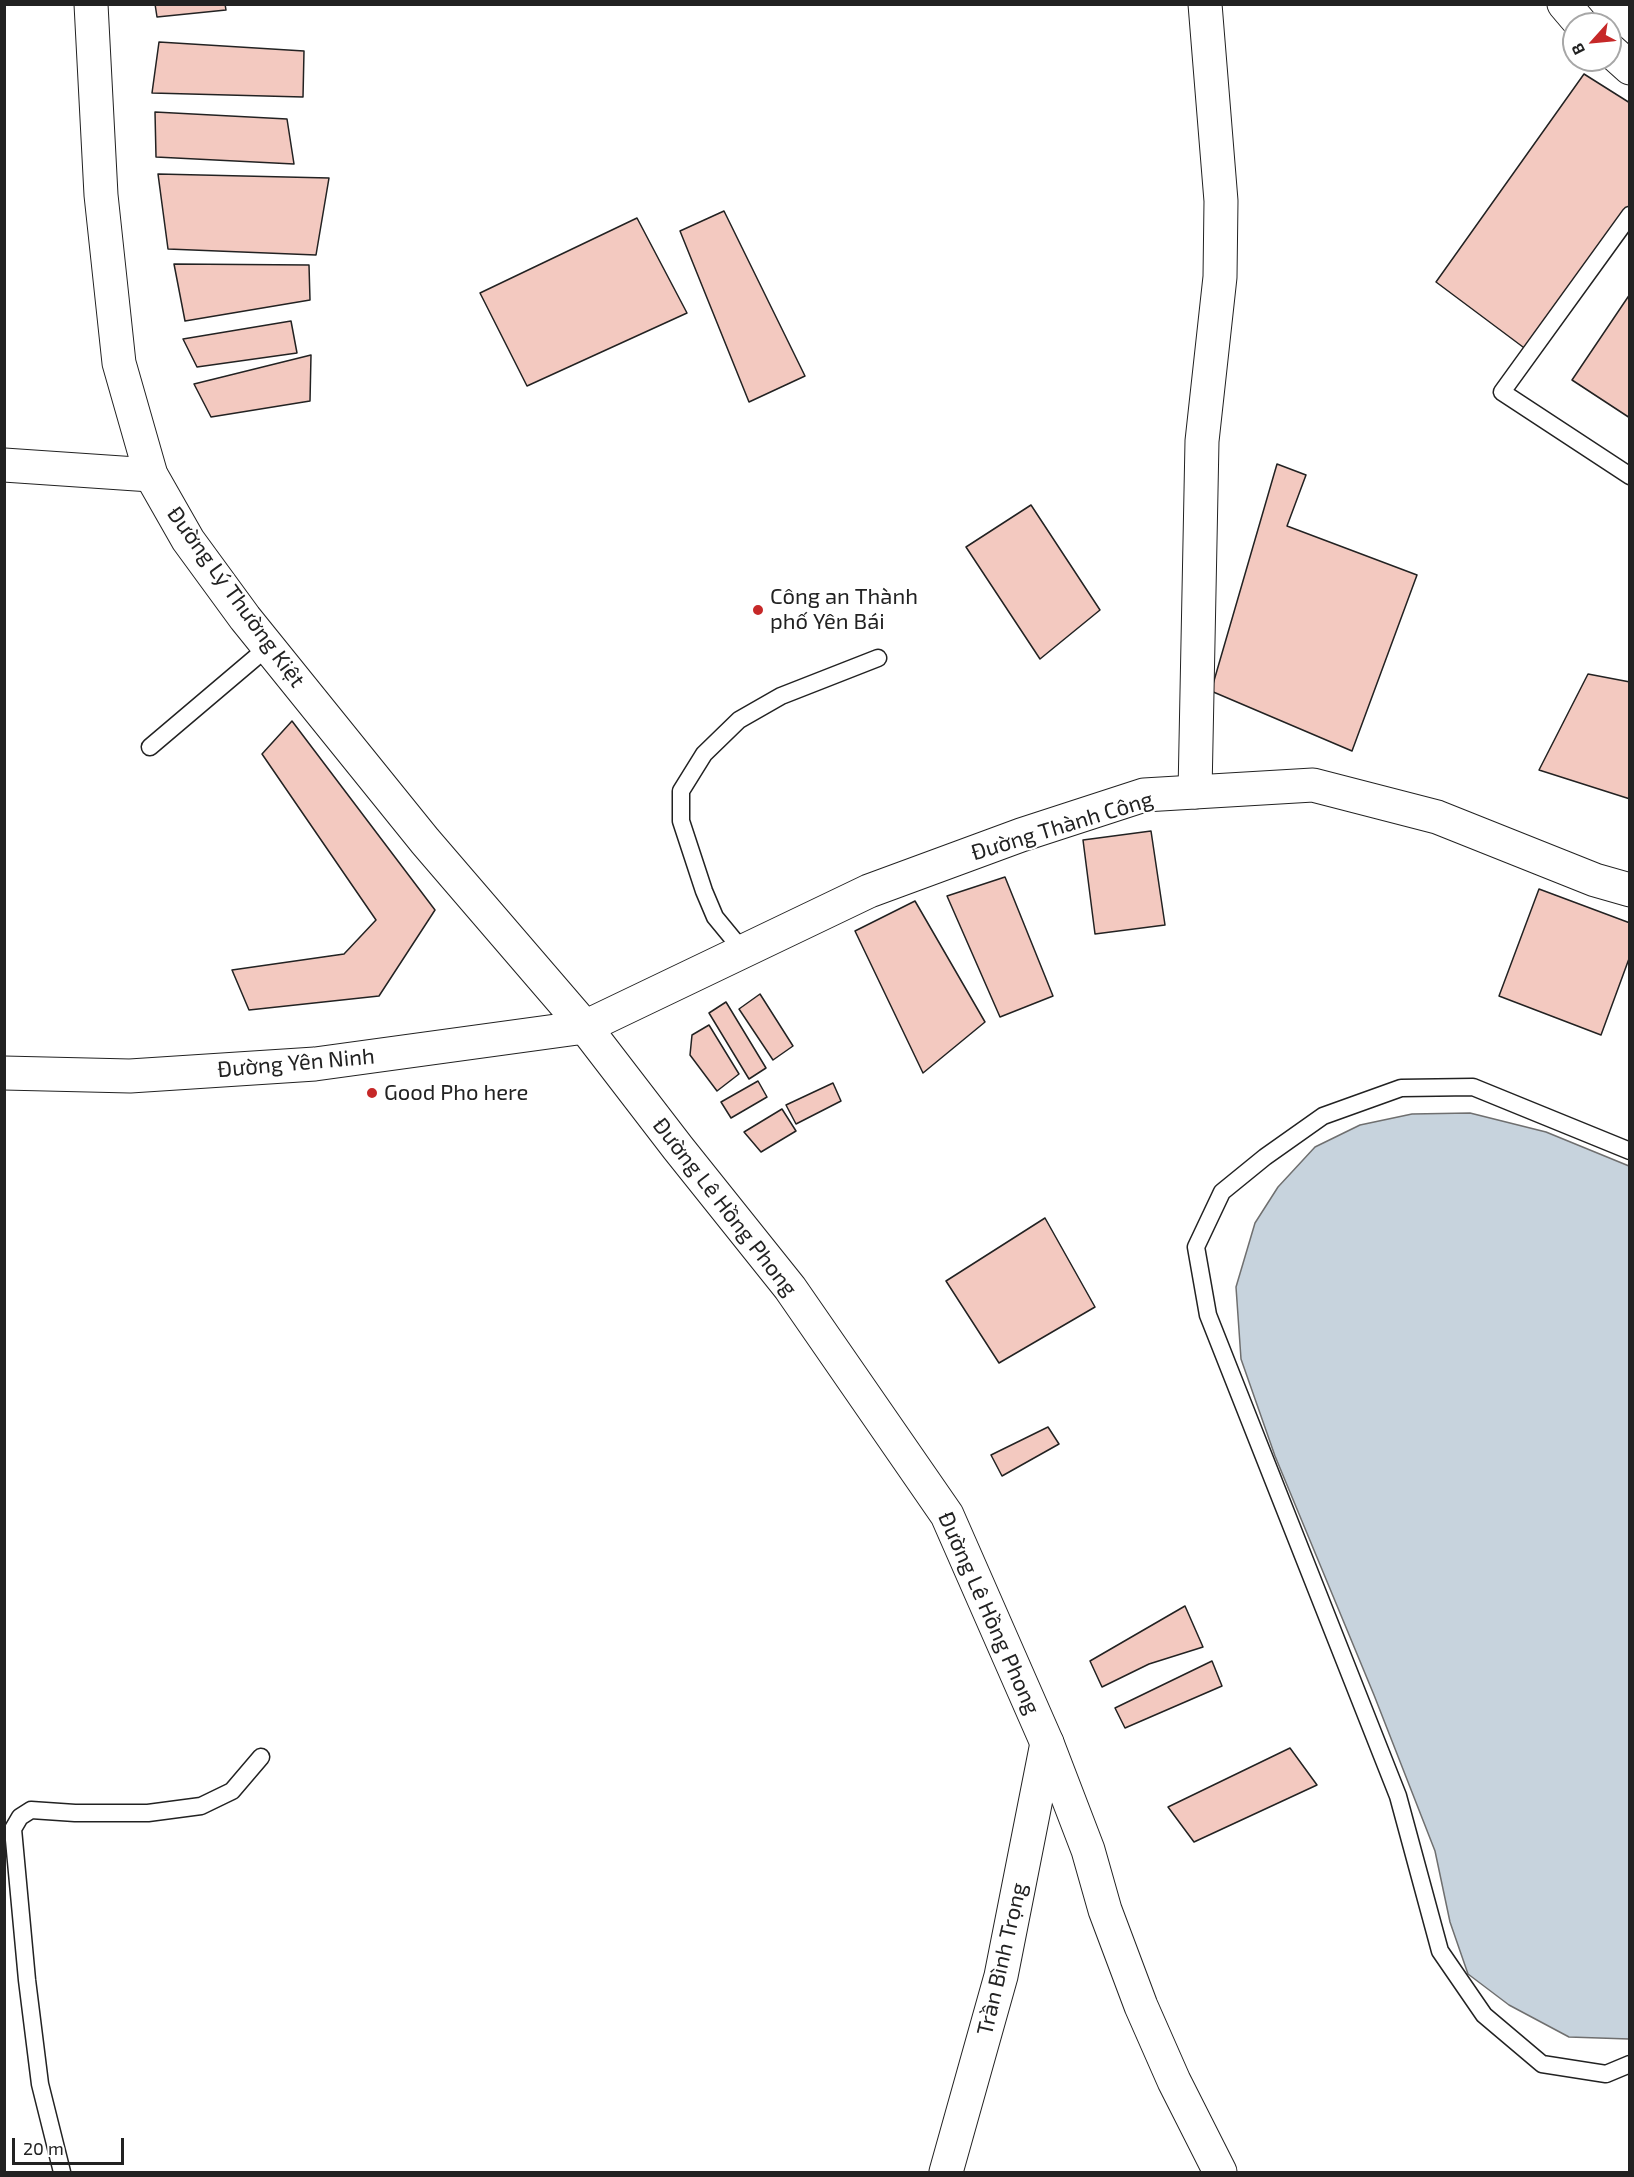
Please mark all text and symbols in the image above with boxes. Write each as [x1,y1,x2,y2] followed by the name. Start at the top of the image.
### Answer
[1562,12,1622,72] north arrow
[1567,41,1588,58] text: B
[162,501,310,693] street label: Đường Lý Thường Kiệt
[770,584,918,636] place label: Công an Thành phố Yên Bái
[751,603,765,617] marker: Công an Thành phố Yên Bái
[968,786,1156,866] street label: Đường Thành Công
[216,1043,376,1083] street label: Đường Yên Ninh
[384,1080,528,1106] place label: Good Pho here
[365,1086,379,1100] marker: Good Pho here
[647,1113,803,1301] street label: Đường Lê Hồng Phong
[932,1508,1046,1718] street label: Đường Lê Hồng Phong
[972,1880,1032,2038] street label: Trần Bình Trọng
[15,2126,128,2164] scale bar
[23,2137,64,2159] text: 20 m

